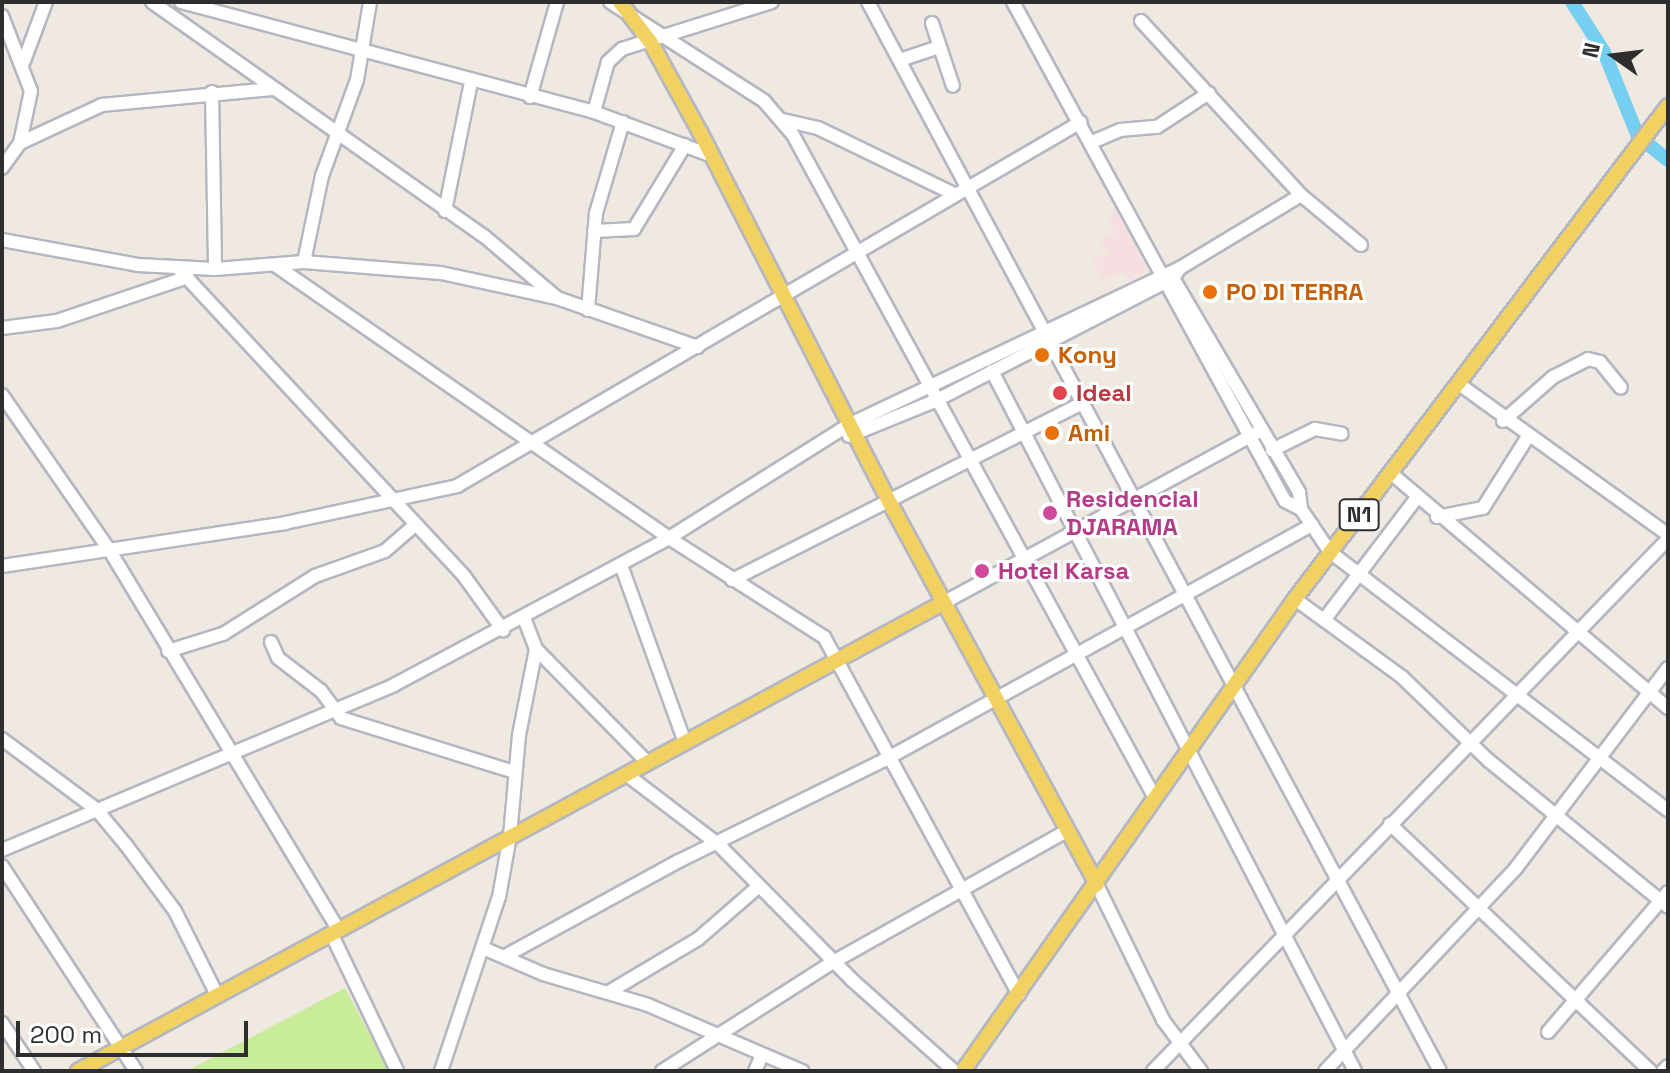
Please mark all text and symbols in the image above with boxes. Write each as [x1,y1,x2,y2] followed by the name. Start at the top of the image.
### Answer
[1574,16,1654,96] north arrow
[1575,40,1606,61] text: N
[1226,278,1364,306] place label: PO DI TERRA
[1201,283,1219,301] marker: PO DI TERRA
[1058,341,1117,369] place label: Kony
[1033,346,1051,364] marker: Kony
[1076,379,1132,407] place label: Ideal
[1051,384,1069,402] marker: Ideal
[1068,419,1110,447] place label: Ami
[1043,424,1061,442] marker: Ami
[1066,485,1199,541] place label: Residencial DJARAMA
[1337,497,1381,533] road number: N1
[1041,504,1059,522] marker: Residencial DJARAMA
[998,557,1129,585] place label: Hotel Karsa
[973,562,991,580] marker: Hotel Karsa
[20,1005,252,1055] scale bar
[30,1019,102,1050] text: 200 m

